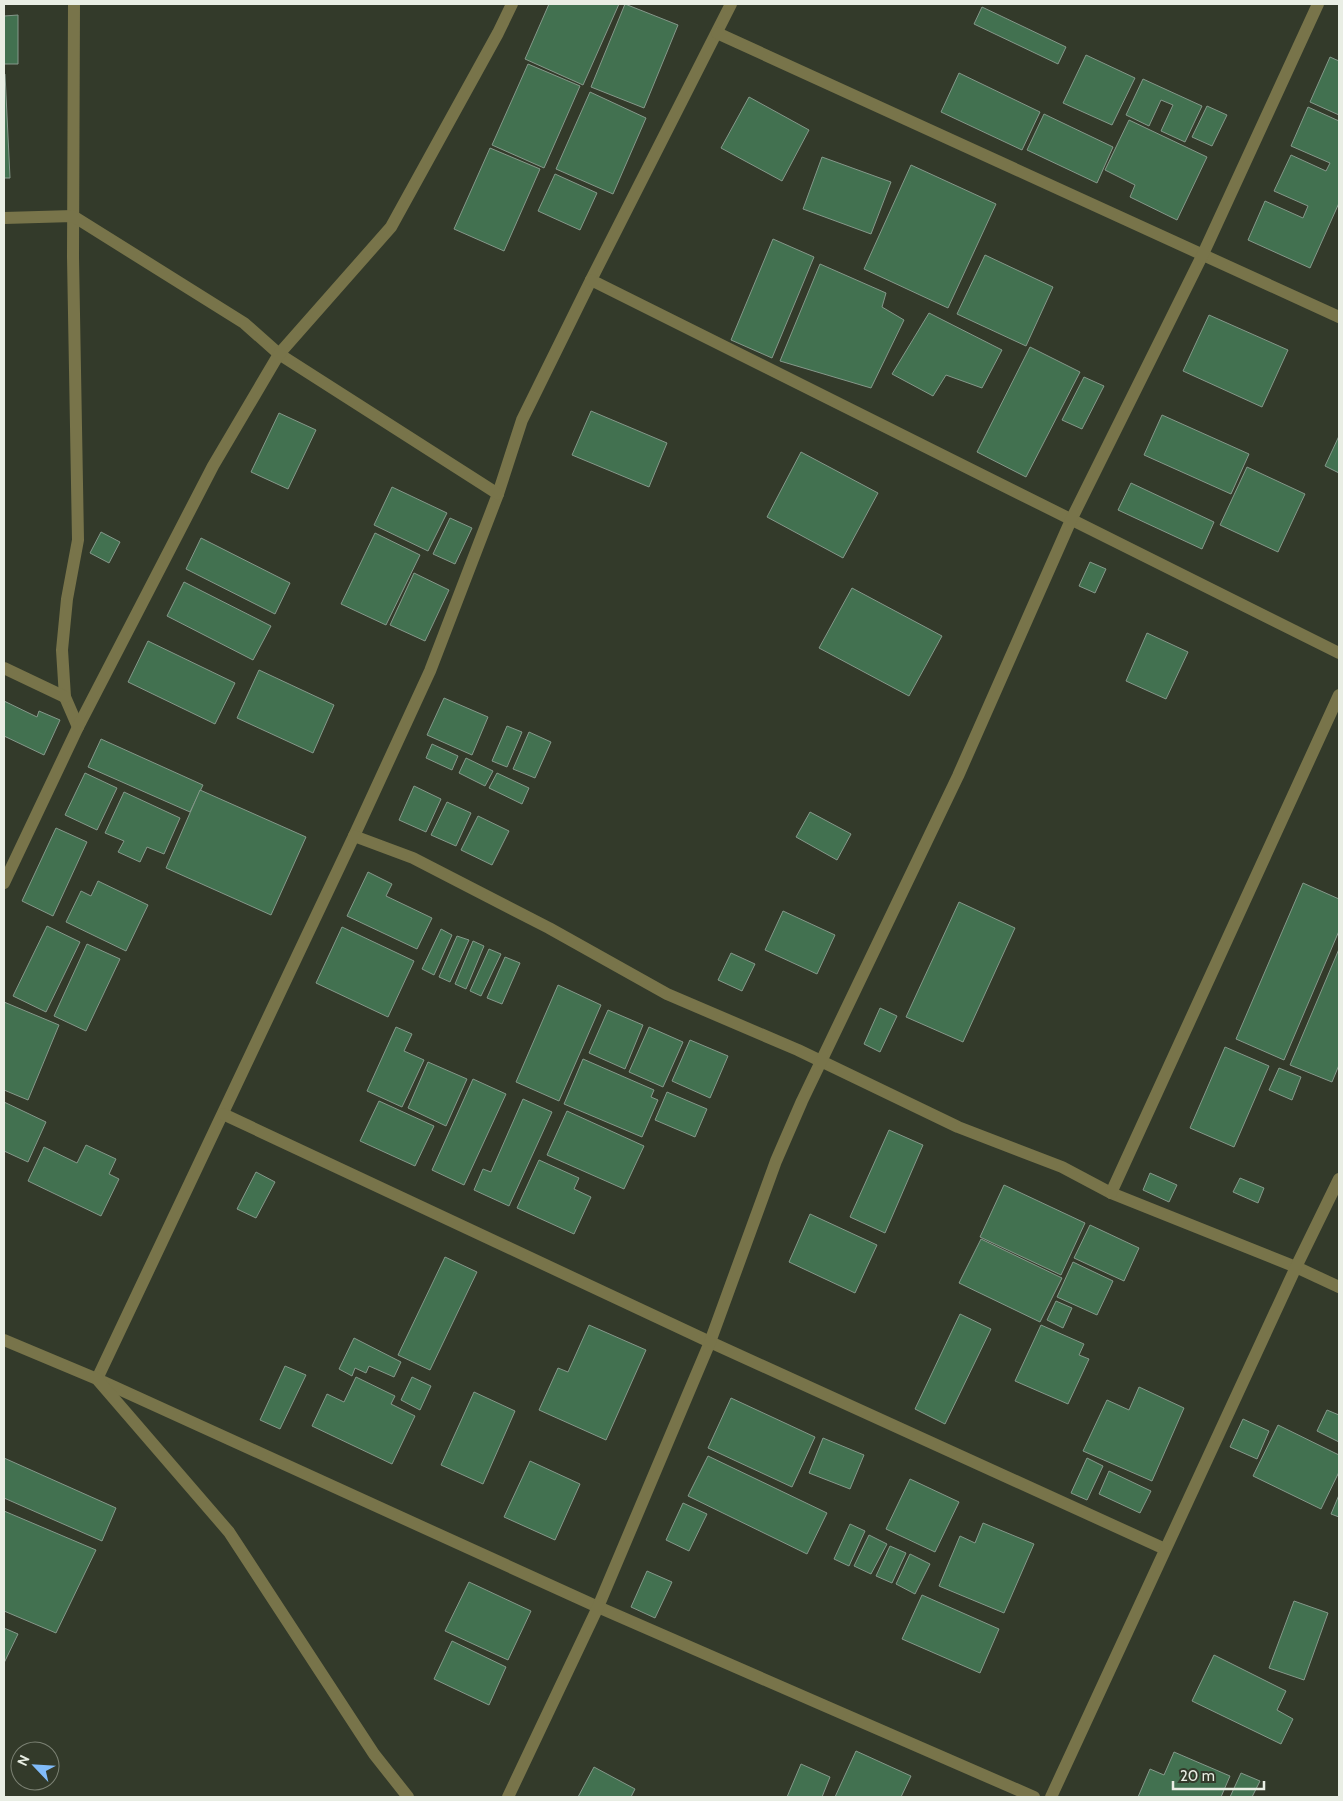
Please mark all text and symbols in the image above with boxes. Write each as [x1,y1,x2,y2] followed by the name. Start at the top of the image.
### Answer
[10,1741,60,1791] north arrow
[13,1752,33,1769] text: N
[1173,1758,1264,1790] scale bar
[1180,1767,1215,1785] text: 20 m

